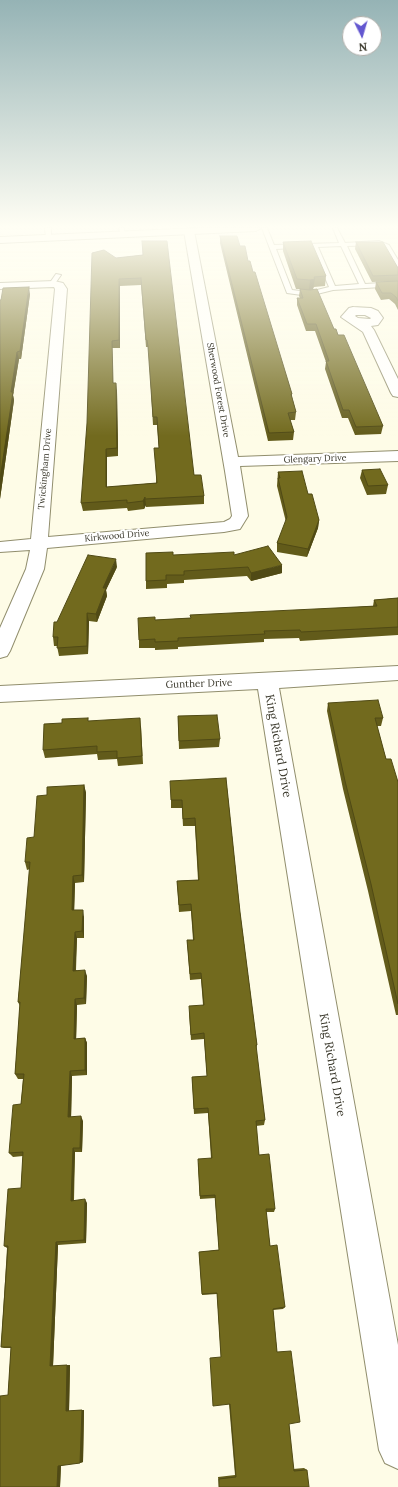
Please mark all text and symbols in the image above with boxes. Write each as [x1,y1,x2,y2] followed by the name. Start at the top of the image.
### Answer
[342,16,382,56] north arrow
[358,40,368,54] text: N
[204,342,232,438] street label: Sherwood Forest Drive
[36,428,54,510] street label: Twickingham Drive
[283,453,347,465] street label: Glengary Drive
[84,528,150,544] street label: Kirkwood Drive
[165,677,233,691] street label: Gunther Drive
[262,693,294,799] street label: King Richard Drive
[316,1012,348,1118] street label: King Richard Drive

